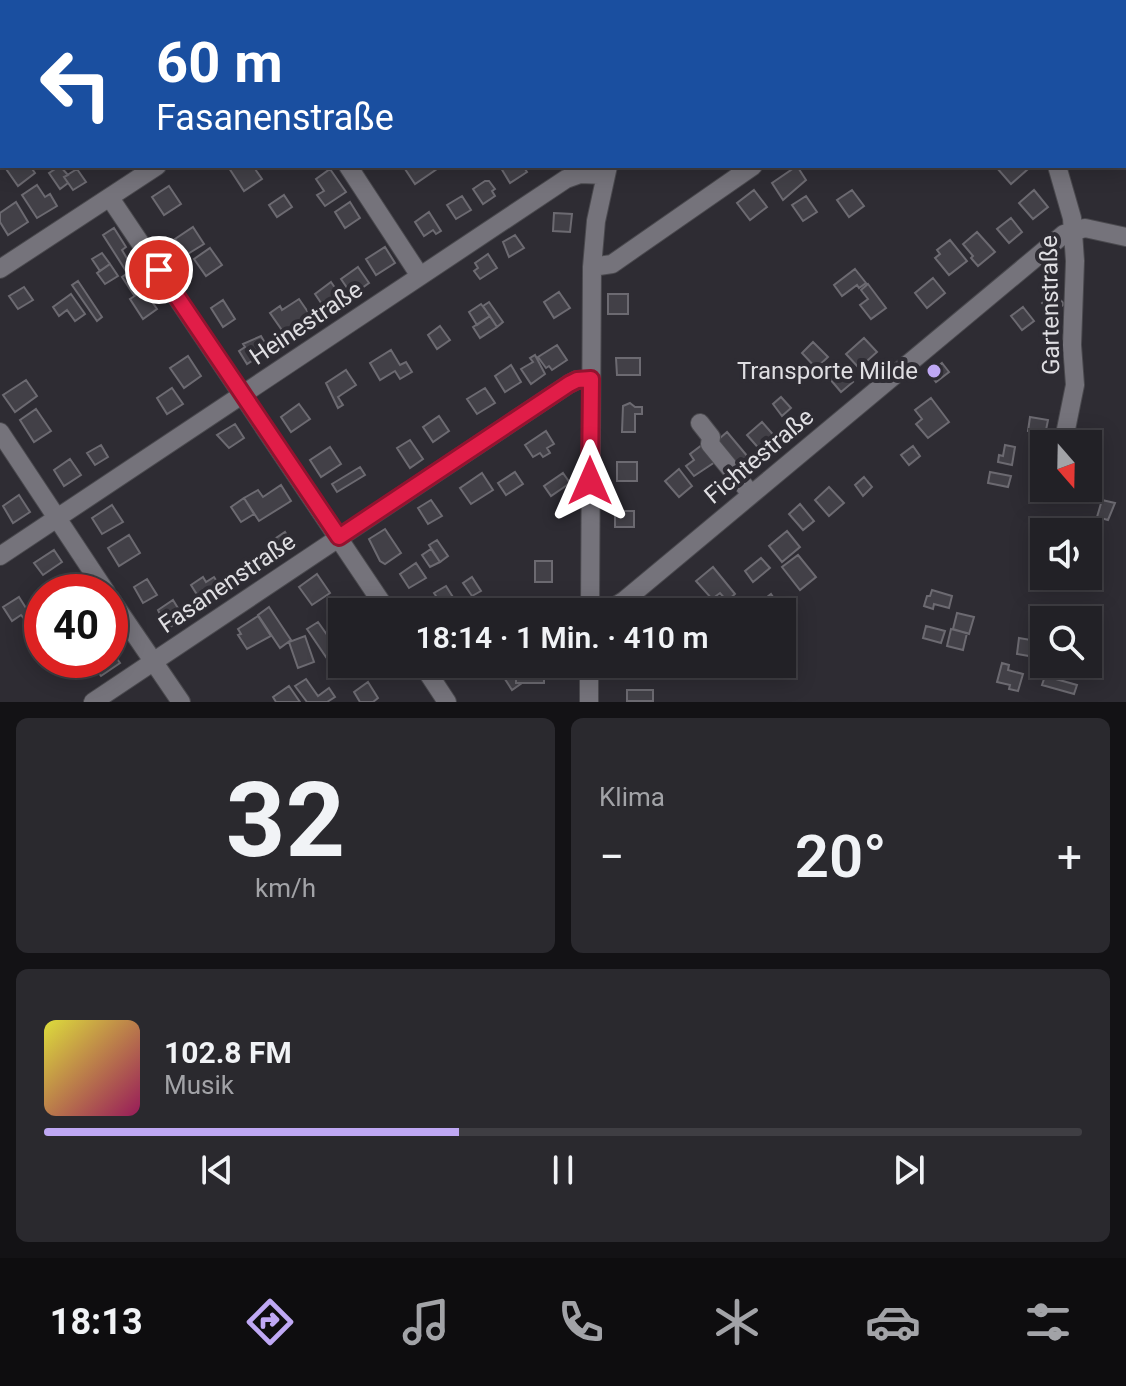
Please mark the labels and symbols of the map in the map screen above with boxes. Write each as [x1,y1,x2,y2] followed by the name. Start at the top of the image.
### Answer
[1035,235,1065,375] street label: Gartenstraße
[125,236,193,304] pin
[244,275,368,371] street label: Heinestraße
[737,357,918,385] place label: Transporte Milde
[925,362,943,380] marker: Transporte Milde
[699,402,819,510] street label: Fichtestraße
[1030,430,1102,502] north arrow
[548,439,632,523] position arrow
[153,527,301,639] street label: Fasanenstraße
[24,574,128,678] speed limit sign: 40

